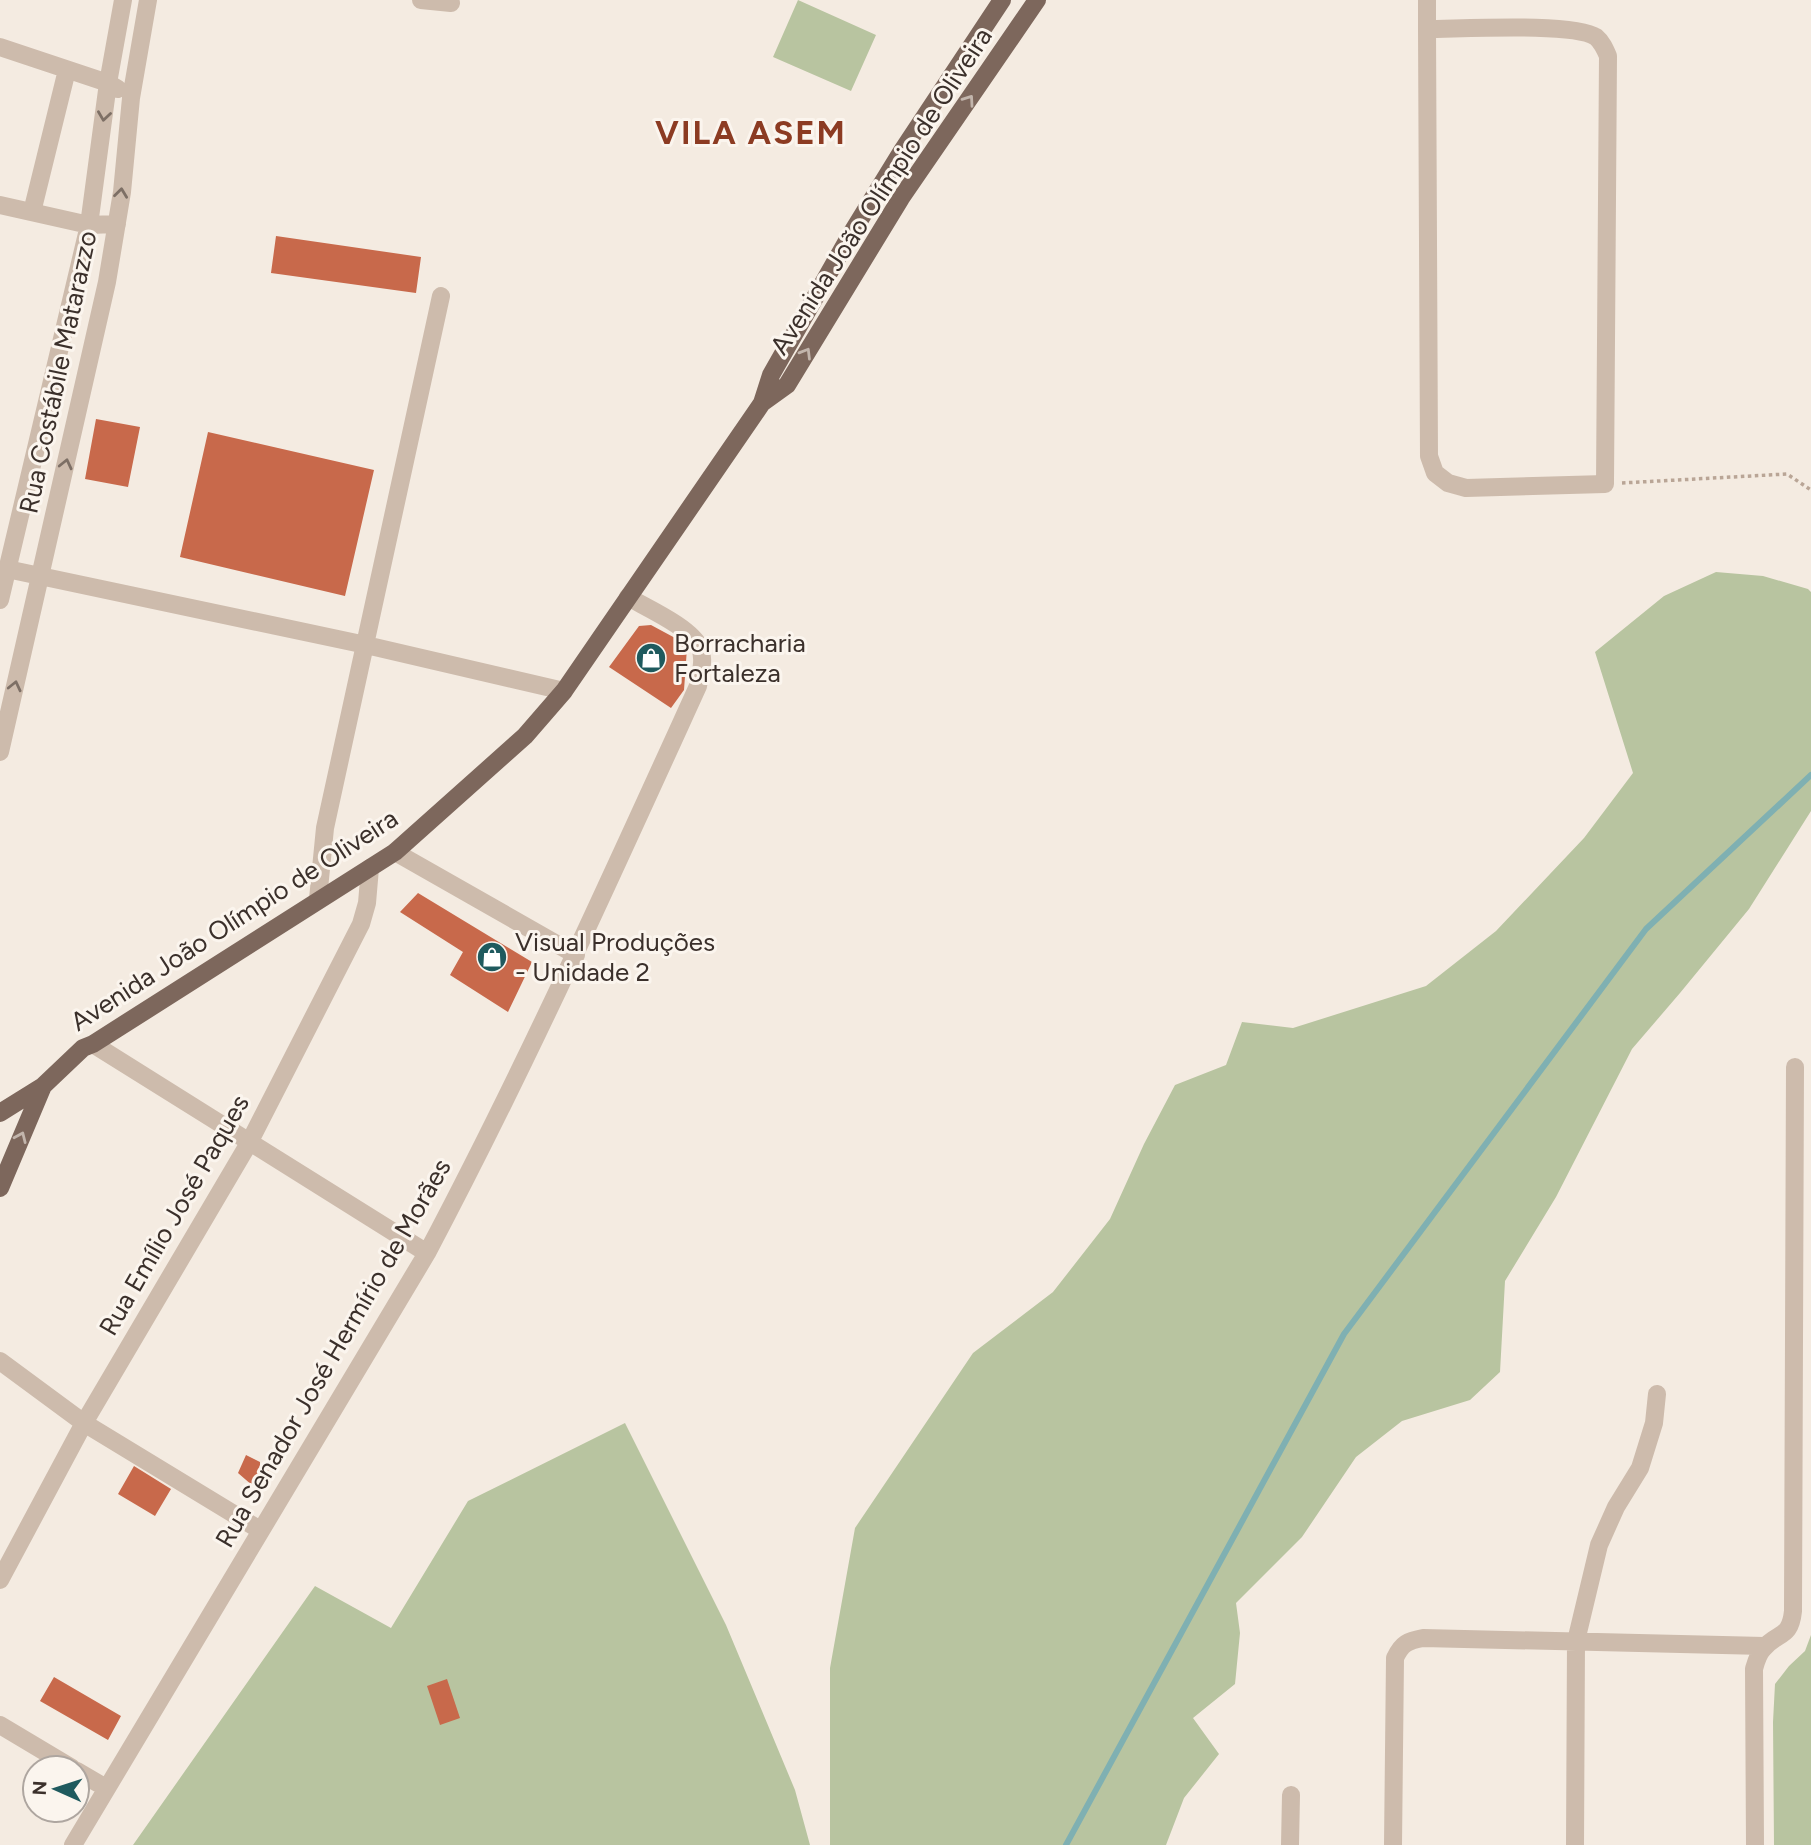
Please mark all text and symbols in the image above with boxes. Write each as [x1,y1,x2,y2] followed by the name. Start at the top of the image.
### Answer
[763,21,999,361] street label: Avenida João Olímpio de Oliveira
[961,95,973,108] one-way arrow
[97,110,112,121] one-way arrow
[655,113,847,152] district label: VILA ASEM
[114,187,129,199] one-way arrow
[12,228,104,516] street label: Rua Costábile Matarazzo
[798,347,811,360] one-way arrow
[58,458,72,470] one-way arrow
[674,627,806,689] place label: Borracharia Fortaleza
[634,641,668,675] shop icon: Borracharia Fortaleza
[7,680,22,692] one-way arrow
[64,802,404,1038] street label: Avenida João Olímpio de Oliveira
[515,926,715,988] place label: Visual Produções - Unidade 2
[475,940,509,974] shop icon: Visual Produções - Unidade 2
[92,1089,256,1341] street label: Rua Emílio José Paques
[12,1132,26,1144] one-way arrow
[208,1153,458,1553] street label: Rua Senador José Hermírio de Morães
[21,1754,91,1824] north arrow
[28,1780,51,1796] text: N

